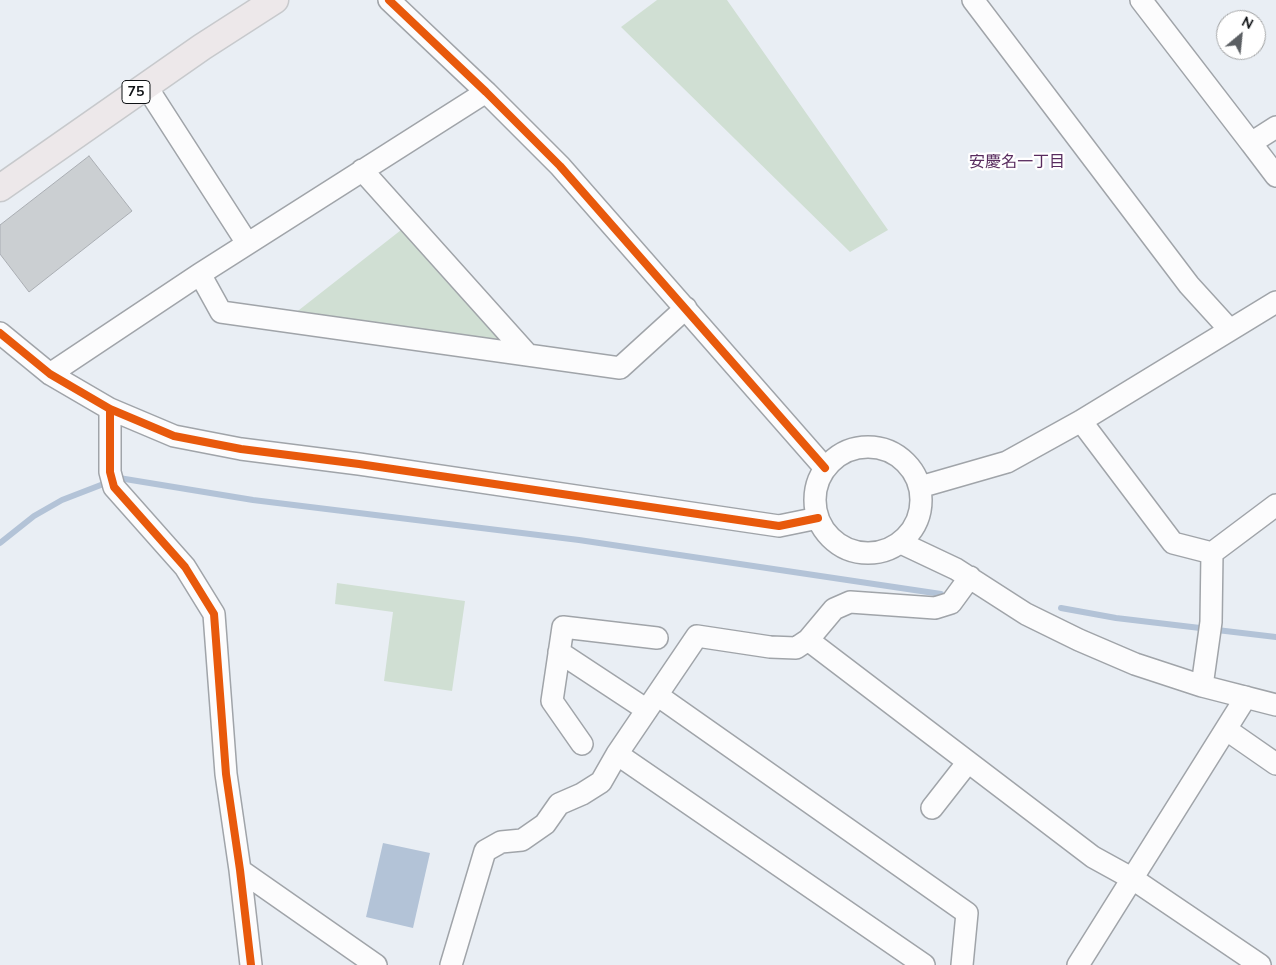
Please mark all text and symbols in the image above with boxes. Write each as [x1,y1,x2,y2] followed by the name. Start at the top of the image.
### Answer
[1216,10,1266,60] north arrow
[1239,12,1256,33] text: N
[122,80,150,104] road number: 75
[969,152,1065,172] district label: 安慶名一丁目

